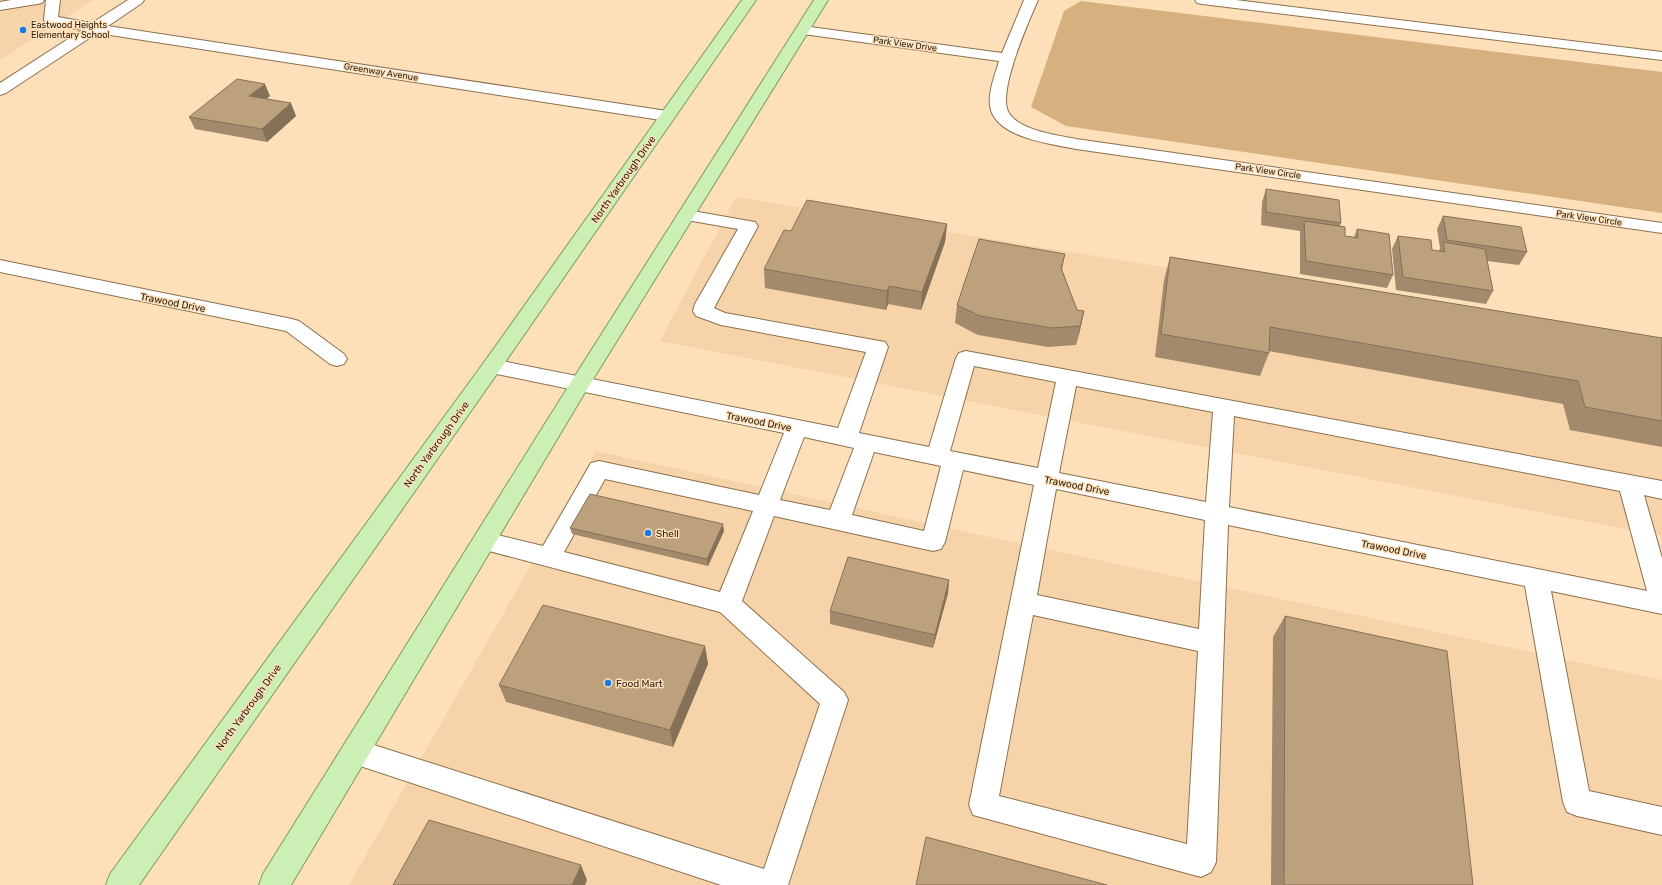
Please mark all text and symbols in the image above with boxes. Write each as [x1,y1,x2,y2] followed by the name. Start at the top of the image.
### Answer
[31,20,110,40] place label: Eastwood Heights Elementary School
[18,25,28,35] marker: Eastwood Heights Elementary School
[872,35,938,53] street label: Park View Drive
[343,61,419,83] street label: Greenway Avenue
[589,133,659,225] street label: North Yarbrough Drive
[1234,161,1302,181] street label: Park View Circle
[1555,208,1623,228] street label: Park View Circle
[139,291,207,315] street label: Trawood Drive
[402,399,472,490] street label: North Yarbrough Drive
[725,410,793,434] street label: Trawood Drive
[1043,474,1111,498] street label: Trawood Drive
[643,528,653,538] marker: Shell
[656,528,679,540] place label: Shell
[1360,538,1428,562] street label: Trawood Drive
[214,662,284,753] street label: North Yarbrough Drive
[603,678,613,688] marker: Food Mart
[616,678,663,690] place label: Food Mart

